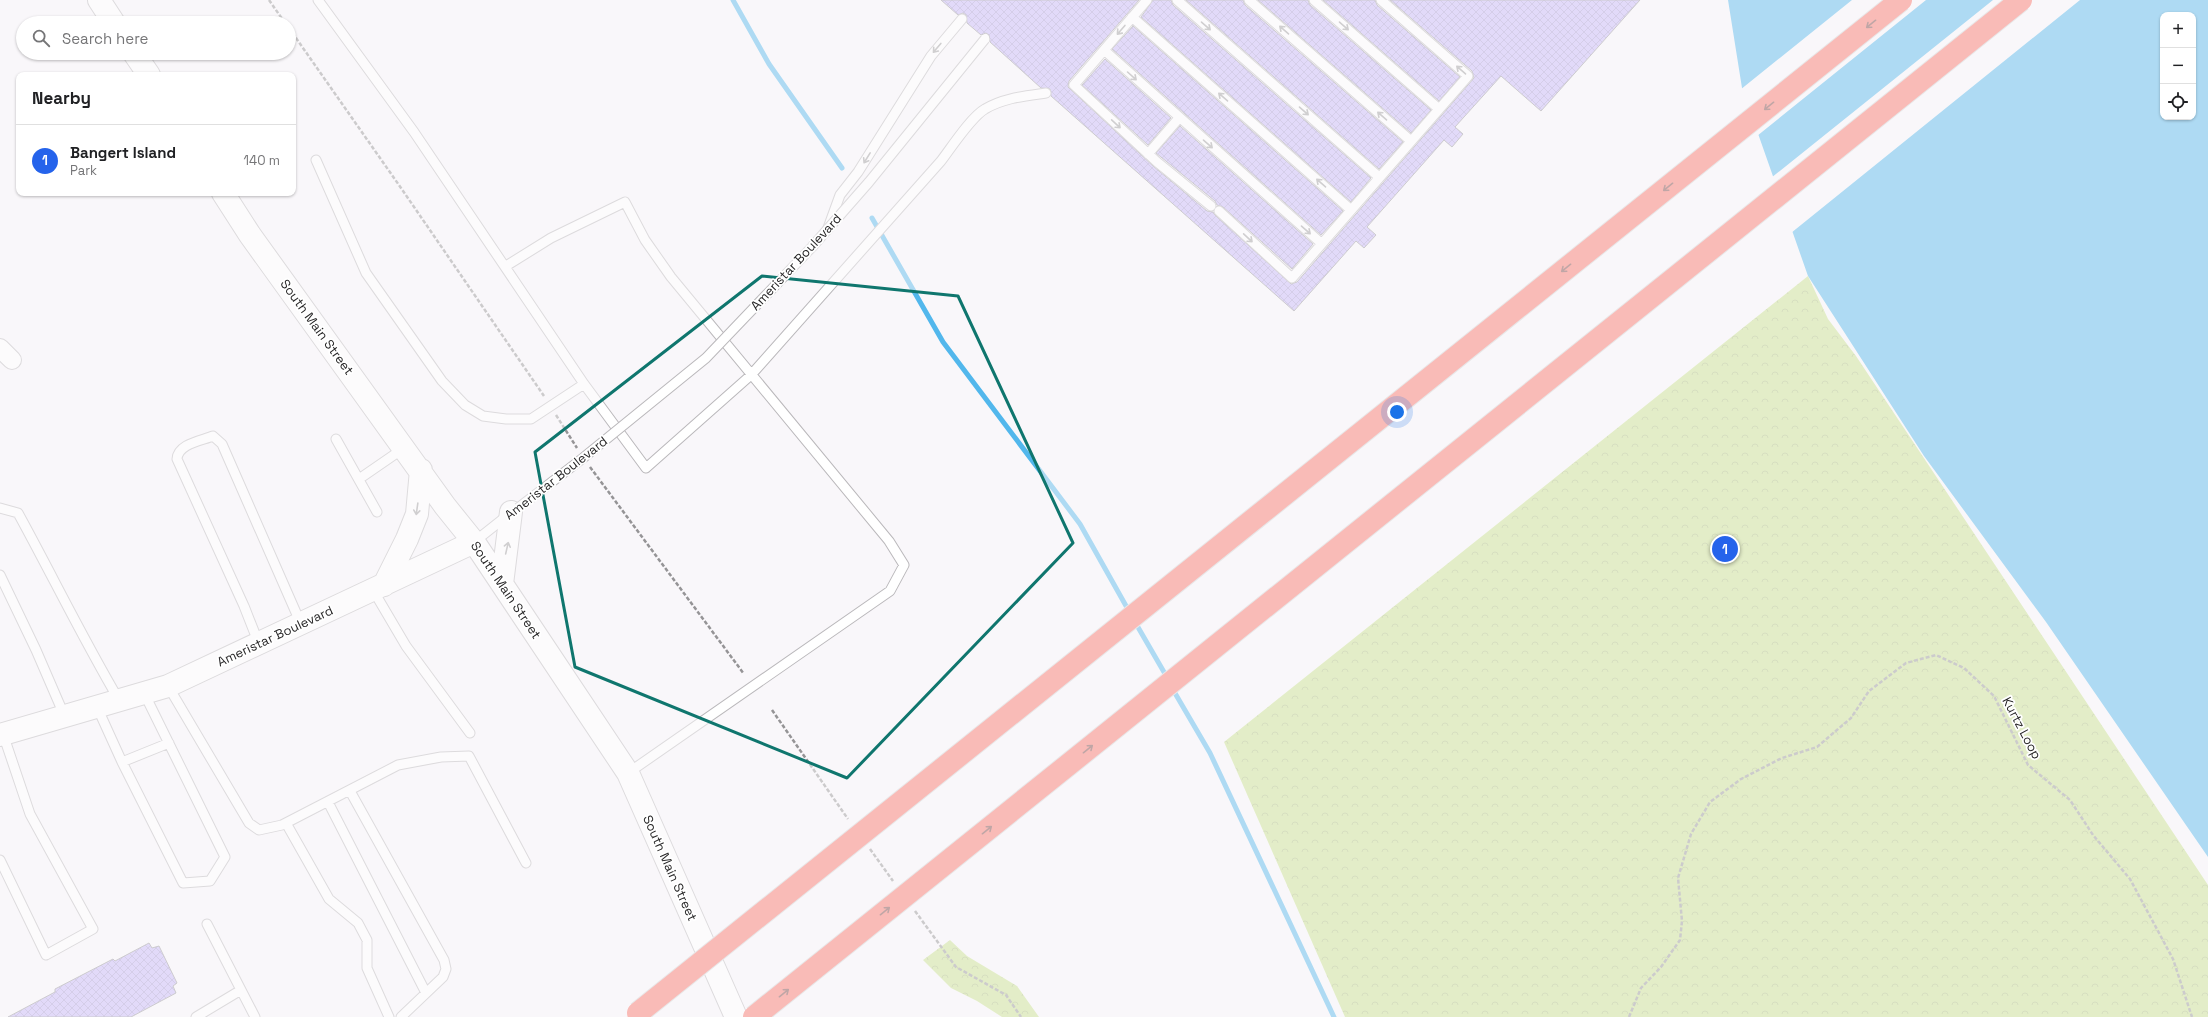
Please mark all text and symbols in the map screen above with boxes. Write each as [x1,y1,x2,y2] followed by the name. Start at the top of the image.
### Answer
[2160,12,2196,120] map controls
[2160,12,2196,48] button: +
[16,16,296,60] search box
[1865,20,1876,29] one-way arrow
[1201,21,1212,30] one-way arrow
[1338,21,1349,30] one-way arrow
[1117,24,1126,35] one-way arrow
[1278,26,1289,35] one-way arrow
[30,27,52,49] icon: search
[62,29,148,48] text: Search here
[933,43,942,53] one-way arrow
[2160,48,2196,84] button: −
[1455,66,1466,75] one-way arrow
[1127,72,1138,81] one-way arrow
[2160,84,2196,120] button: locate
[32,87,91,109] text: Nearby
[1218,93,1229,102] one-way arrow
[1764,101,1775,110] one-way arrow
[1299,107,1310,116] one-way arrow
[1376,111,1387,120] one-way arrow
[1111,119,1121,129] one-way arrow
[1203,140,1213,149] one-way arrow
[70,143,176,162] text: Bangert Island
[42,152,48,169] text: 1
[244,152,280,169] text: 140 m
[863,152,871,163] one-way arrow
[70,162,97,179] text: Park
[1316,178,1326,188] one-way arrow
[1662,183,1673,191] one-way arrow
[747,210,845,314] street label: Ameristar Boulevard
[1300,225,1310,234] one-way arrow
[1243,233,1253,242] one-way arrow
[1561,264,1572,273] one-way arrow
[277,276,357,378] street label: South Main Street
[1387,402,1407,422] your location
[501,433,611,523] street label: Ameristar Boulevard
[413,502,421,515] one-way arrow
[1712,534,1738,564] pin: 1
[467,538,545,642] street label: South Main Street
[504,542,512,555] one-way arrow
[214,602,336,670] street label: Ameristar Boulevard
[1998,694,2046,762] street label: Kurtz Loop
[1083,744,1094,753] one-way arrow
[639,812,701,924] street label: South Main Street
[981,825,992,834] one-way arrow
[880,907,891,916] one-way arrow
[779,988,790,997] one-way arrow

